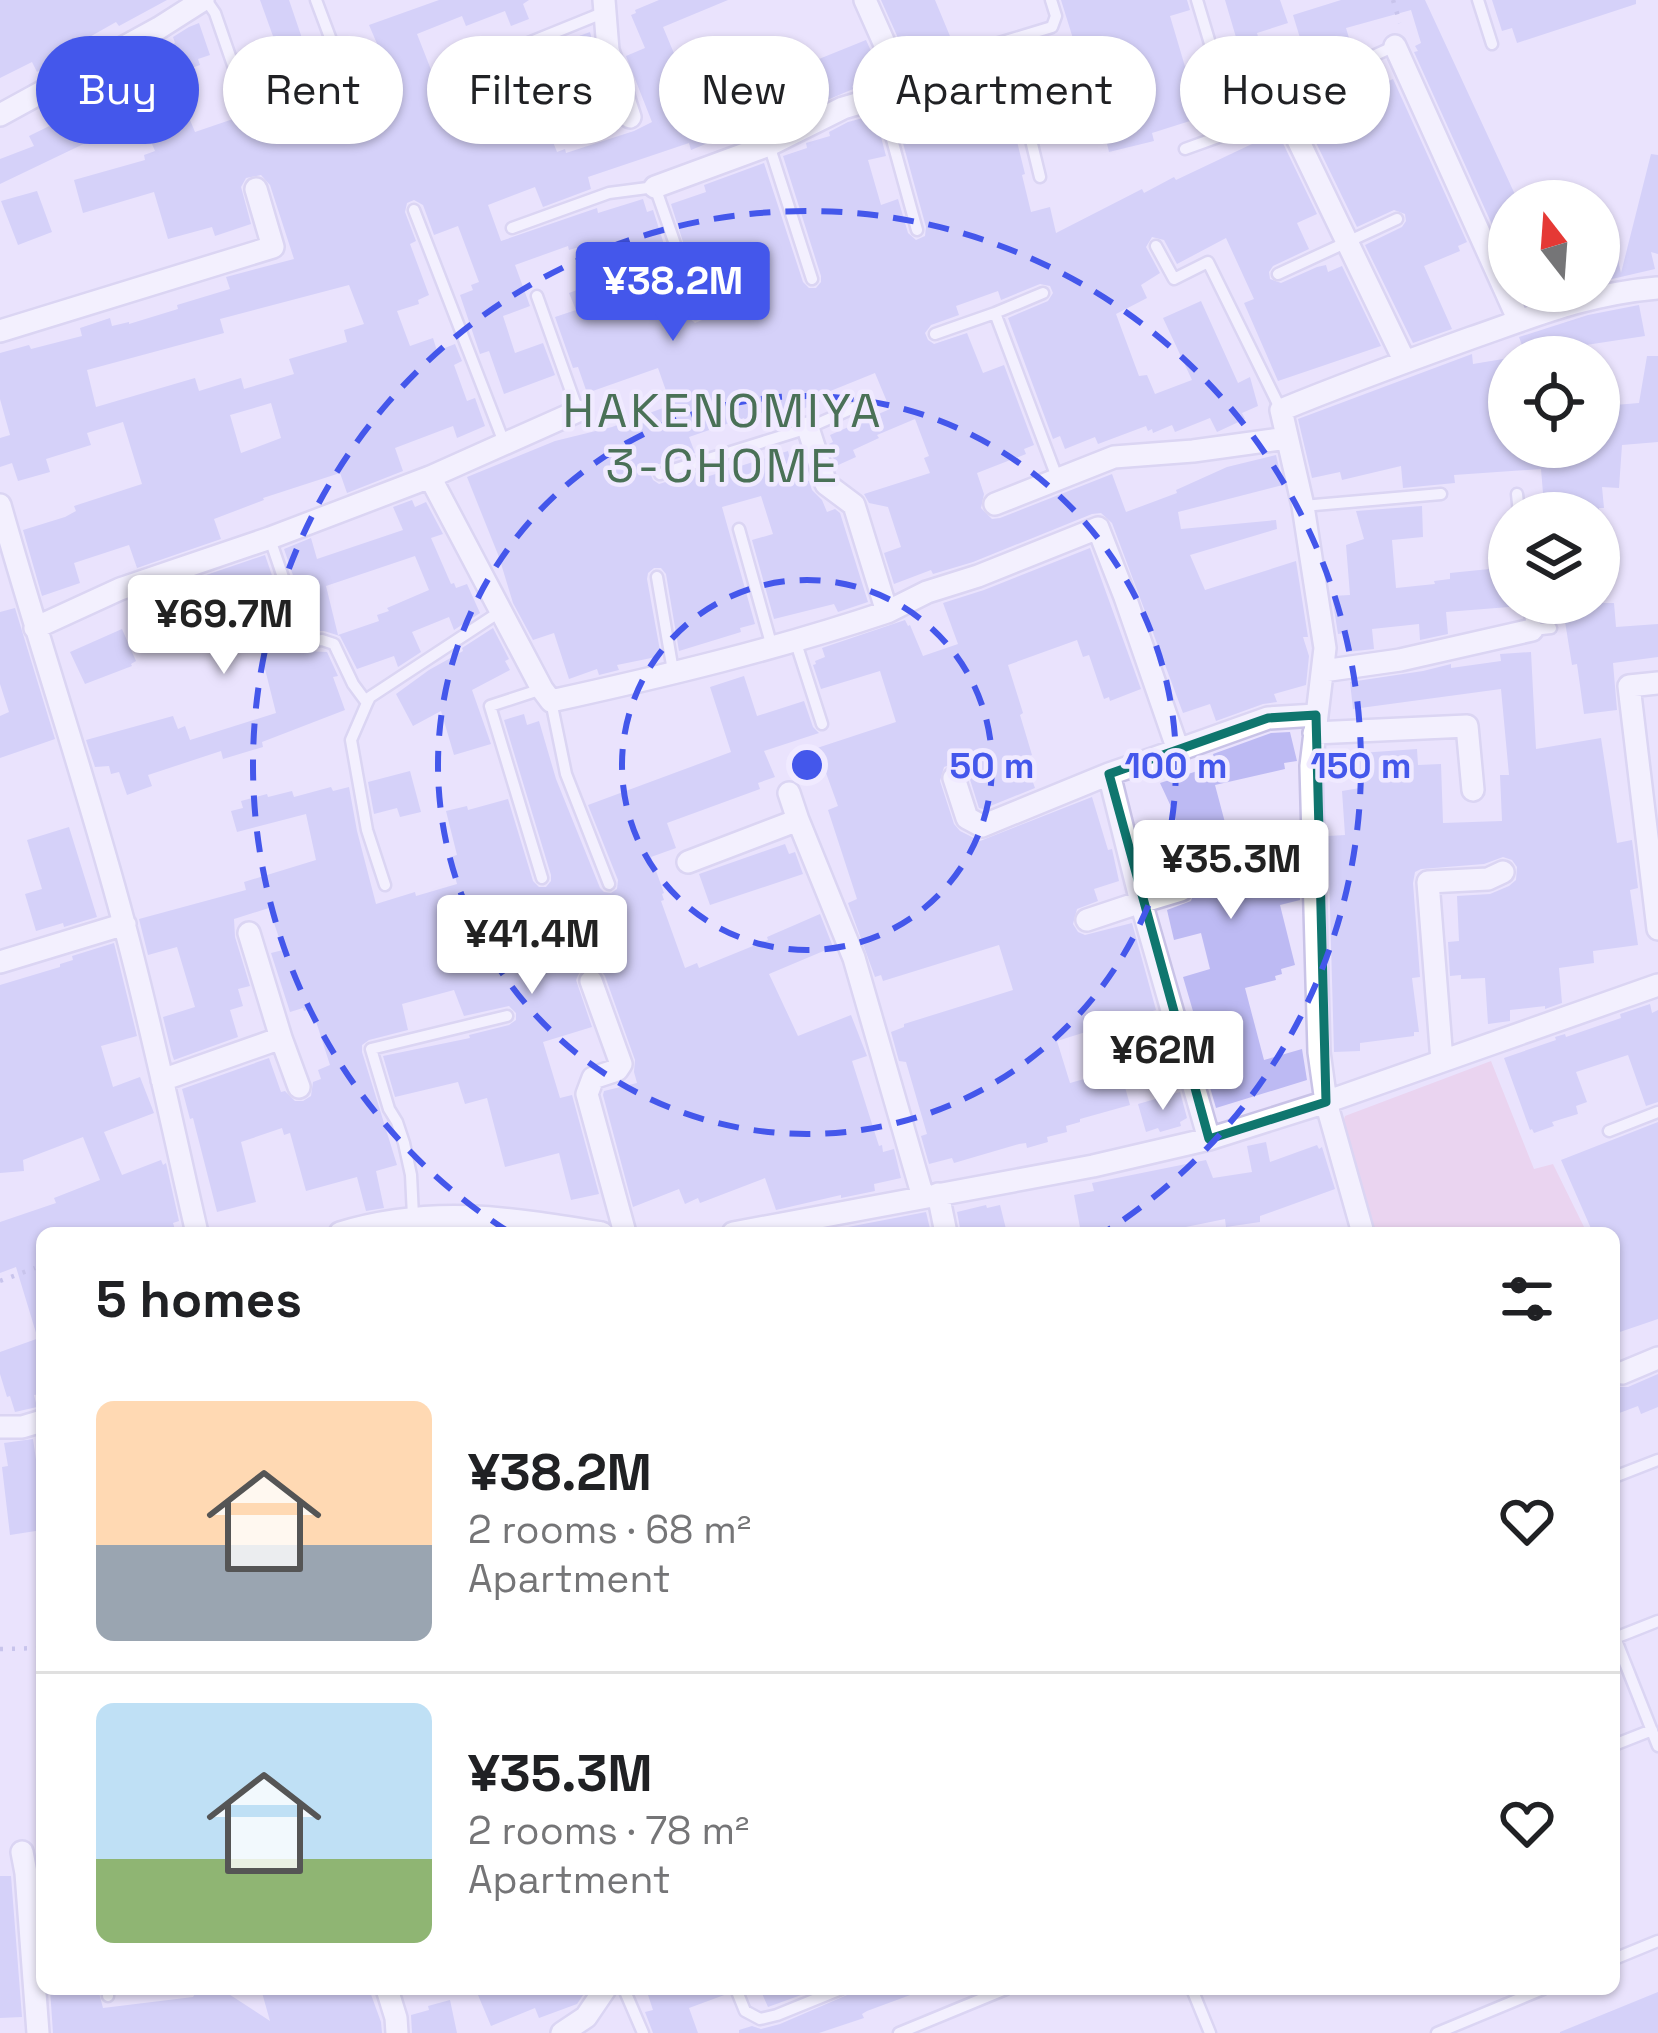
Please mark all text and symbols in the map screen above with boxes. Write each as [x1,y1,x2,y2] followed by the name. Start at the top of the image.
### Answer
[36,36,199,144] chip: Buy
[223,36,403,144] chip: Rent
[427,36,635,144] chip: Filters
[659,36,829,144] chip: New
[853,36,1156,144] chip: Apartment
[1180,36,1390,144] chip: House
[1488,180,1620,312] north arrow
[1488,180,1620,624] map controls
[575,242,771,344] pin: ¥38.2M
[603,256,743,305] text: ¥38.2M
[1488,336,1620,468] button: locate
[562,380,884,496] district label: HAKENOMIYA 3-CHOME
[1488,492,1620,624] button: layers
[126,575,322,677] pin: ¥69.7M
[155,589,293,638] text: ¥69.7M
[950,743,1034,789] text: 50 m
[1125,743,1227,789] text: 100 m
[1310,743,1412,789] text: 150 m
[786,744,828,786] centre of rings
[1133,820,1329,922] pin: ¥35.3M
[1160,834,1302,883] text: ¥35.3M
[434,895,630,997] pin: ¥41.4M
[464,909,600,958] text: ¥41.4M
[1092,1011,1234,1113] pin: ¥62M
[1110,1025,1216,1074] text: ¥62M
[1494,1266,1560,1332] icon: filters
[96,1267,302,1332] text: 5 homes
[468,1440,652,1505] text: ¥38.2M
[192,1449,336,1593] icon: home
[1494,1488,1560,1554] icon: heart
[468,1505,751,1554] text: 2 rooms · 68 m²
[468,1554,671,1603] text: Apartment
[468,1741,652,1806] text: ¥35.3M
[192,1751,336,1895] icon: home
[1494,1790,1560,1856] icon: heart
[468,1806,749,1855] text: 2 rooms · 78 m²
[468,1855,671,1904] text: Apartment

